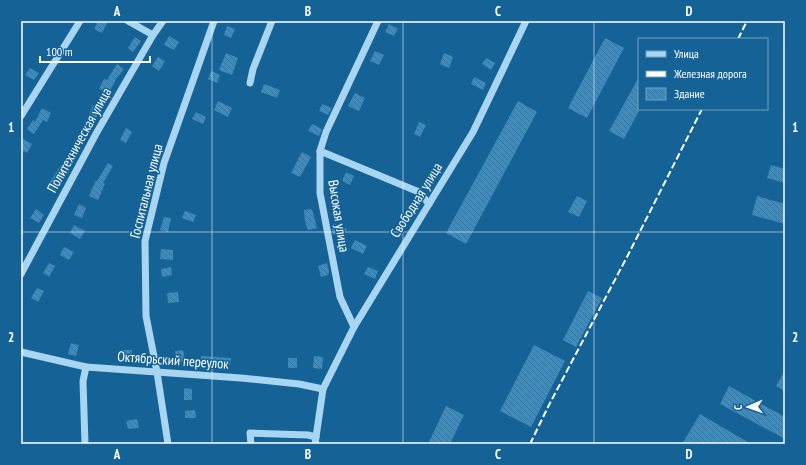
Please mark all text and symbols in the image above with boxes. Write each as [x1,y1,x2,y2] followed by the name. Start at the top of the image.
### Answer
[113,3,121,20] text: A
[305,3,311,20] text: B
[495,3,501,20] text: C
[686,3,693,20] text: D
[40,38,150,64] scale bar
[638,38,768,110] legend
[46,44,73,59] text: 100 m
[674,46,699,61] text: Улица
[673,66,747,81] text: Железная дорога
[43,84,115,196] street label: Политехническая улица
[674,86,705,101] text: Здание
[8,119,14,136] text: 1
[792,119,798,136] text: 1
[126,142,166,240] street label: Госпитальная улица
[386,159,446,241] street label: Свободная улица
[324,179,354,253] street label: Высокая улица
[8,329,14,346] text: 2
[792,329,798,346] text: 2
[117,347,230,373] street label: Октябрьский переулок
[728,387,768,427] north arrow
[731,405,745,410] text: С
[113,446,121,463] text: A
[305,446,311,463] text: B
[495,446,501,463] text: C
[686,446,693,463] text: D

